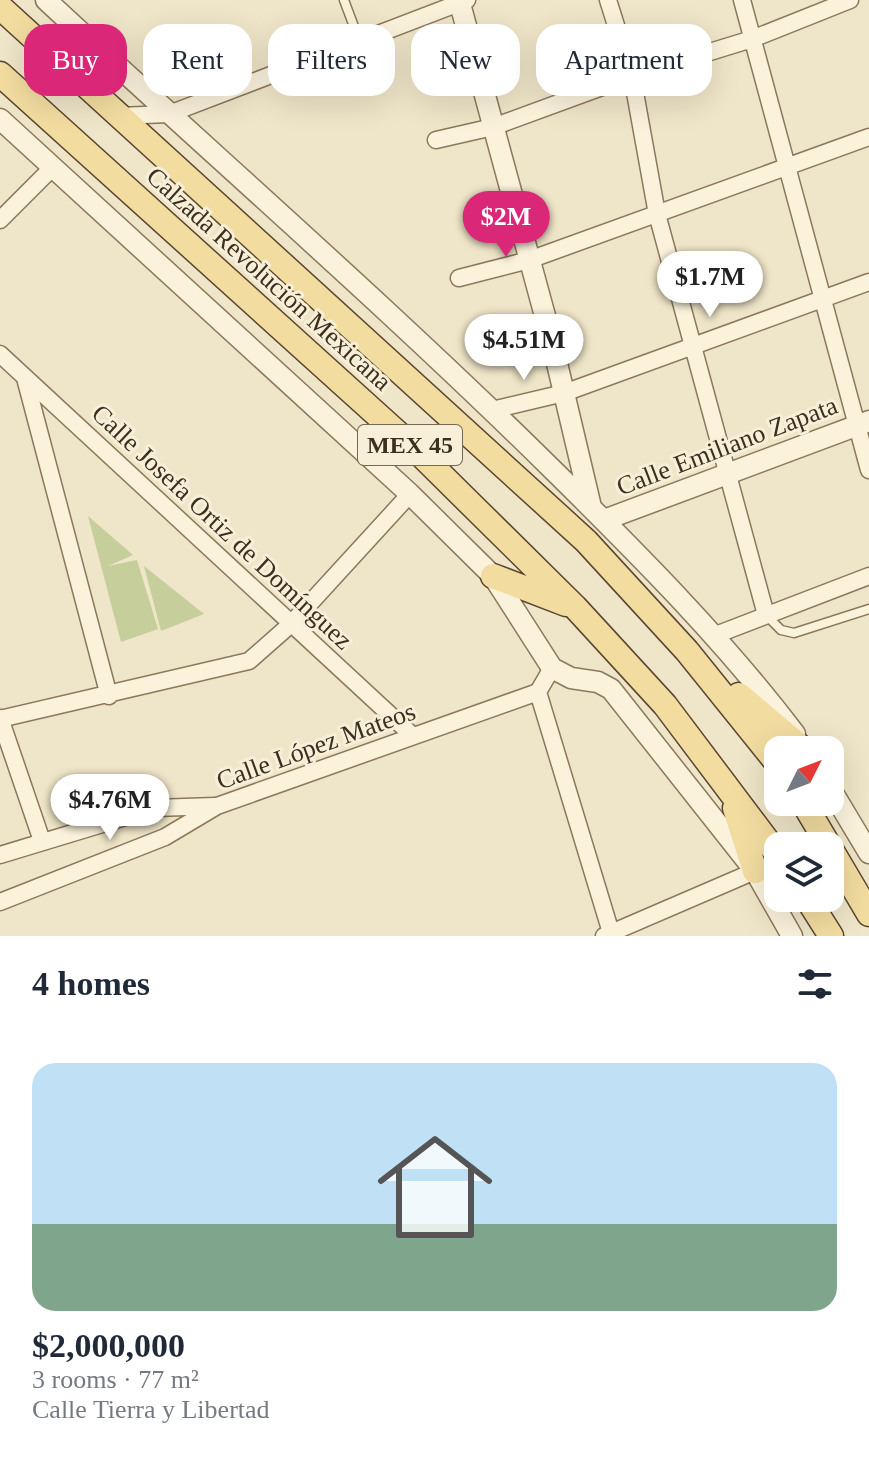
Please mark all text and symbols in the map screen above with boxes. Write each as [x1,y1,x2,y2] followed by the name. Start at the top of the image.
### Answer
[24,24,127,96] chip: Buy
[143,24,252,96] chip: Rent
[268,24,395,96] chip: Filters
[411,24,520,96] chip: New
[536,24,712,96] chip: Apartment
[141,161,398,397] street label: Calzada Revolución Mexicana
[467,191,545,259] pin: $2M
[481,202,531,231] text: $2M
[654,251,766,319] pin: $1.7M
[675,262,745,291] text: $1.7M
[459,314,589,382] pin: $4.51M
[482,325,566,354] text: $4.51M
[613,390,842,501] street label: Calle Emiliano Zapata
[86,399,358,655] street label: Calle Josefa Ortiz de Domínguez
[358,425,462,465] road number: MEX 45
[213,697,419,795] street label: Calle López Mateos
[764,736,844,816] north arrow
[764,736,844,912] map controls
[45,774,175,842] pin: $4.76M
[68,785,152,814] text: $4.76M
[764,832,844,912] button: layers
[793,962,837,1006] icon: filters
[32,965,150,1002] text: 4 homes
[363,1115,507,1259] icon: home
[32,1327,185,1364] text: $2,000,000
[32,1365,199,1394] text: 3 rooms · 77 m²
[32,1395,270,1424] text: Calle Tierra y Libertad

